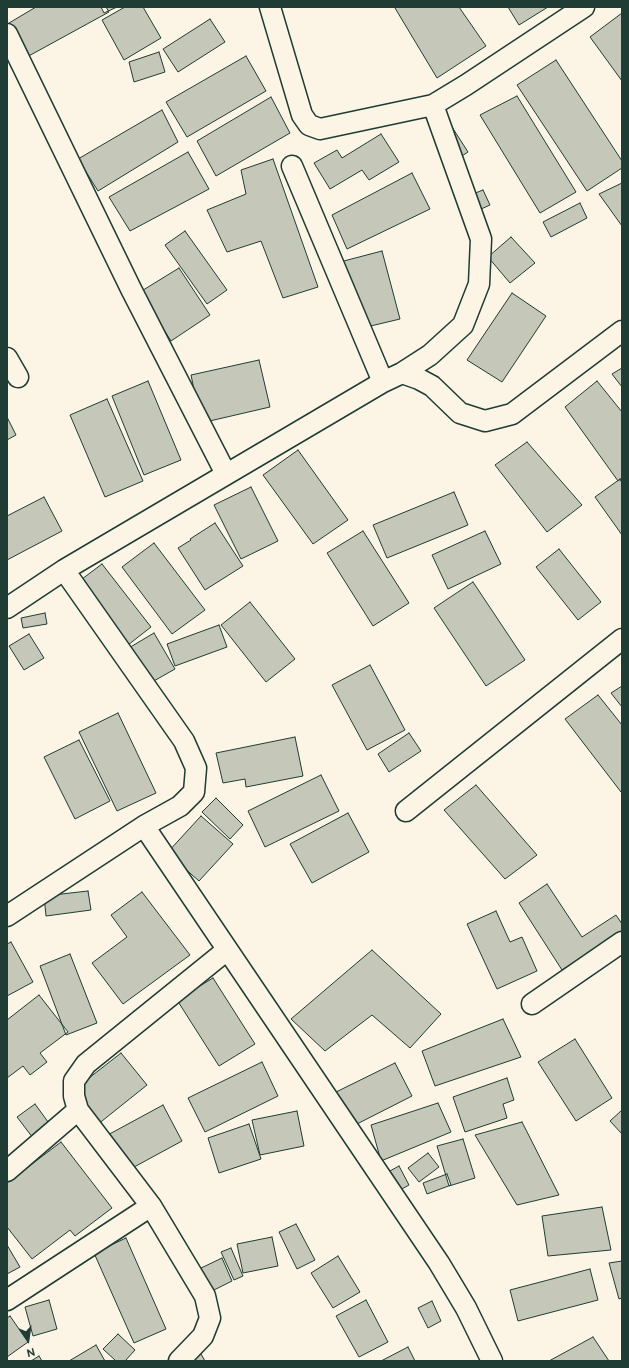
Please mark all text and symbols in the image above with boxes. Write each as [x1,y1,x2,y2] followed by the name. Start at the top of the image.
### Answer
[8,1320,48,1360] north arrow
[25,1345,36,1359] text: N

